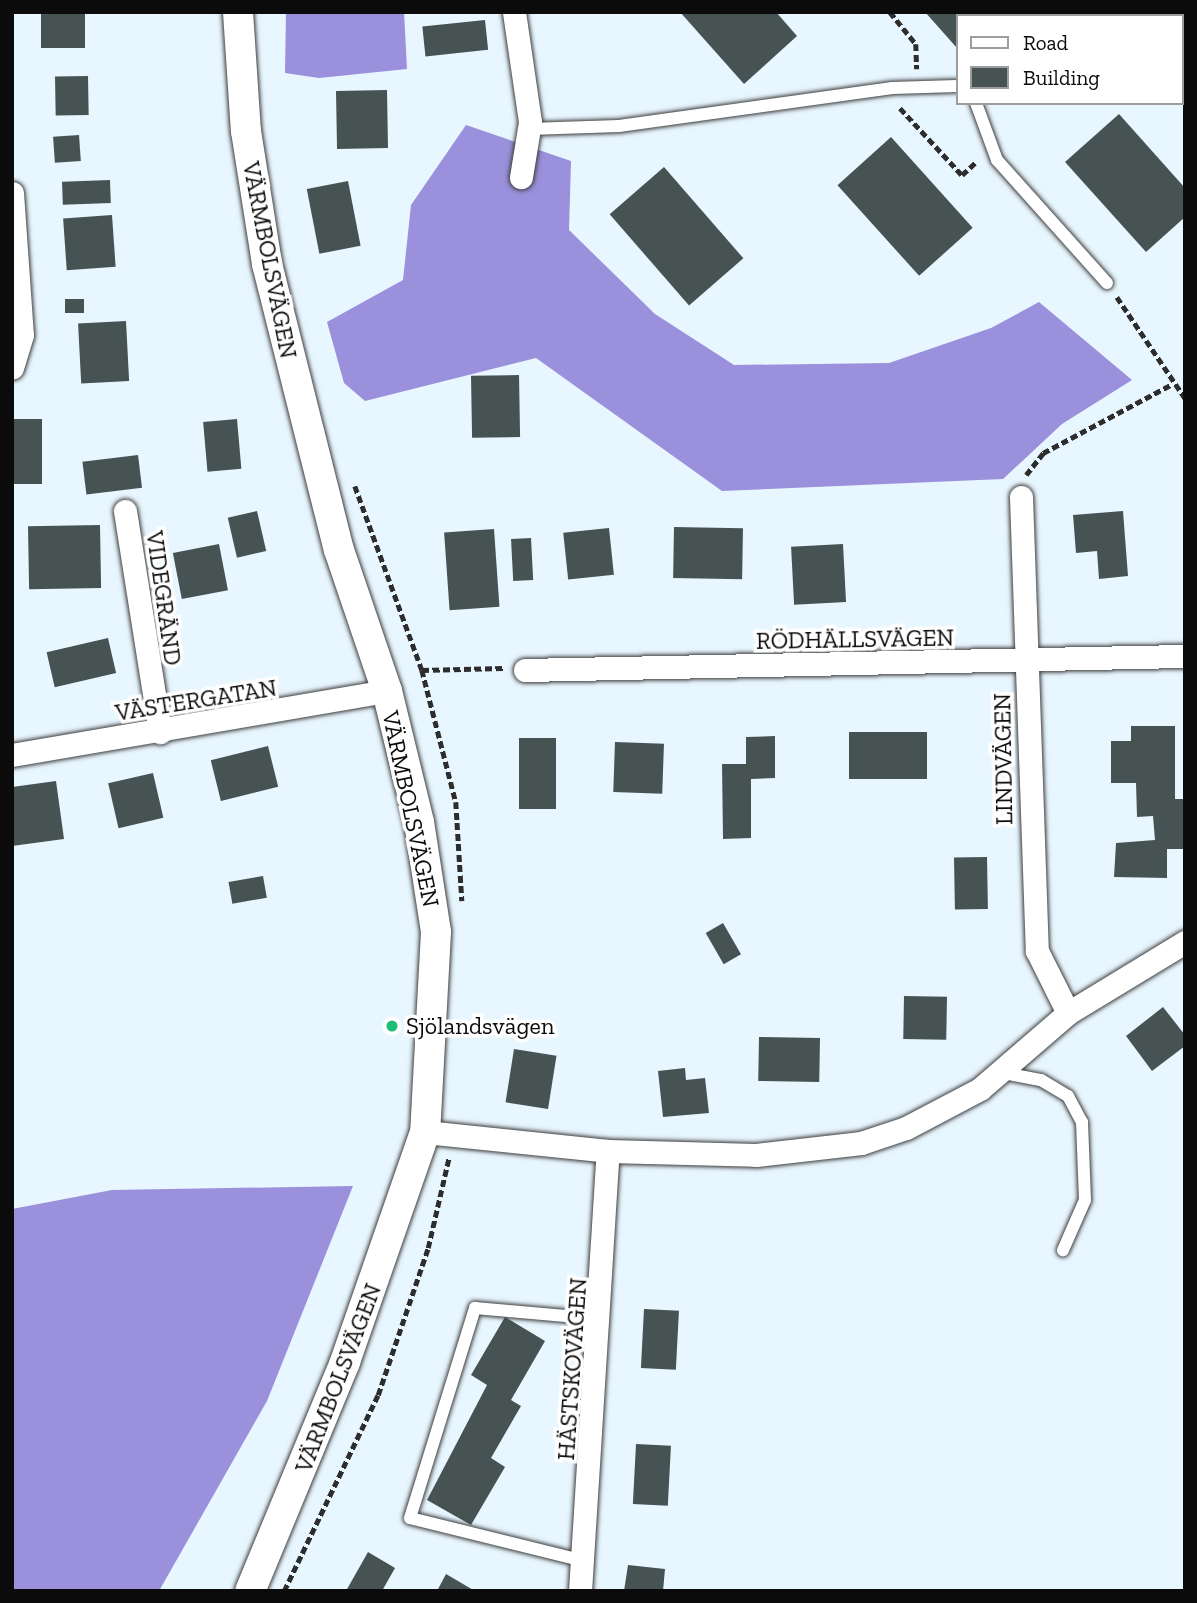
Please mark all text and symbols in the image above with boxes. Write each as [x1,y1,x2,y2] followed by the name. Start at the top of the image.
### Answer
[956,14,1183,105] legend
[1023,30,1068,55] text: Road
[1023,65,1100,90] text: Building
[237,159,303,361] street label: VÄRMBOLSVÄGEN
[140,529,188,667] street label: VIDEGRÄND
[756,623,954,655] street label: RÖDHÄLLSVÄGEN
[113,673,279,727] street label: VÄSTERGATAN
[987,693,1019,825] street label: LINDVÄGEN
[376,708,446,910] street label: VÄRMBOLSVÄGEN
[406,1012,555,1040] place label: Sjölandsvägen
[384,1018,400,1034] marker: Sjölandsvägen
[551,1277,593,1461] street label: HÄSTSKOVÄGEN
[289,1279,387,1477] street label: VÄRMBOLSVÄGEN

